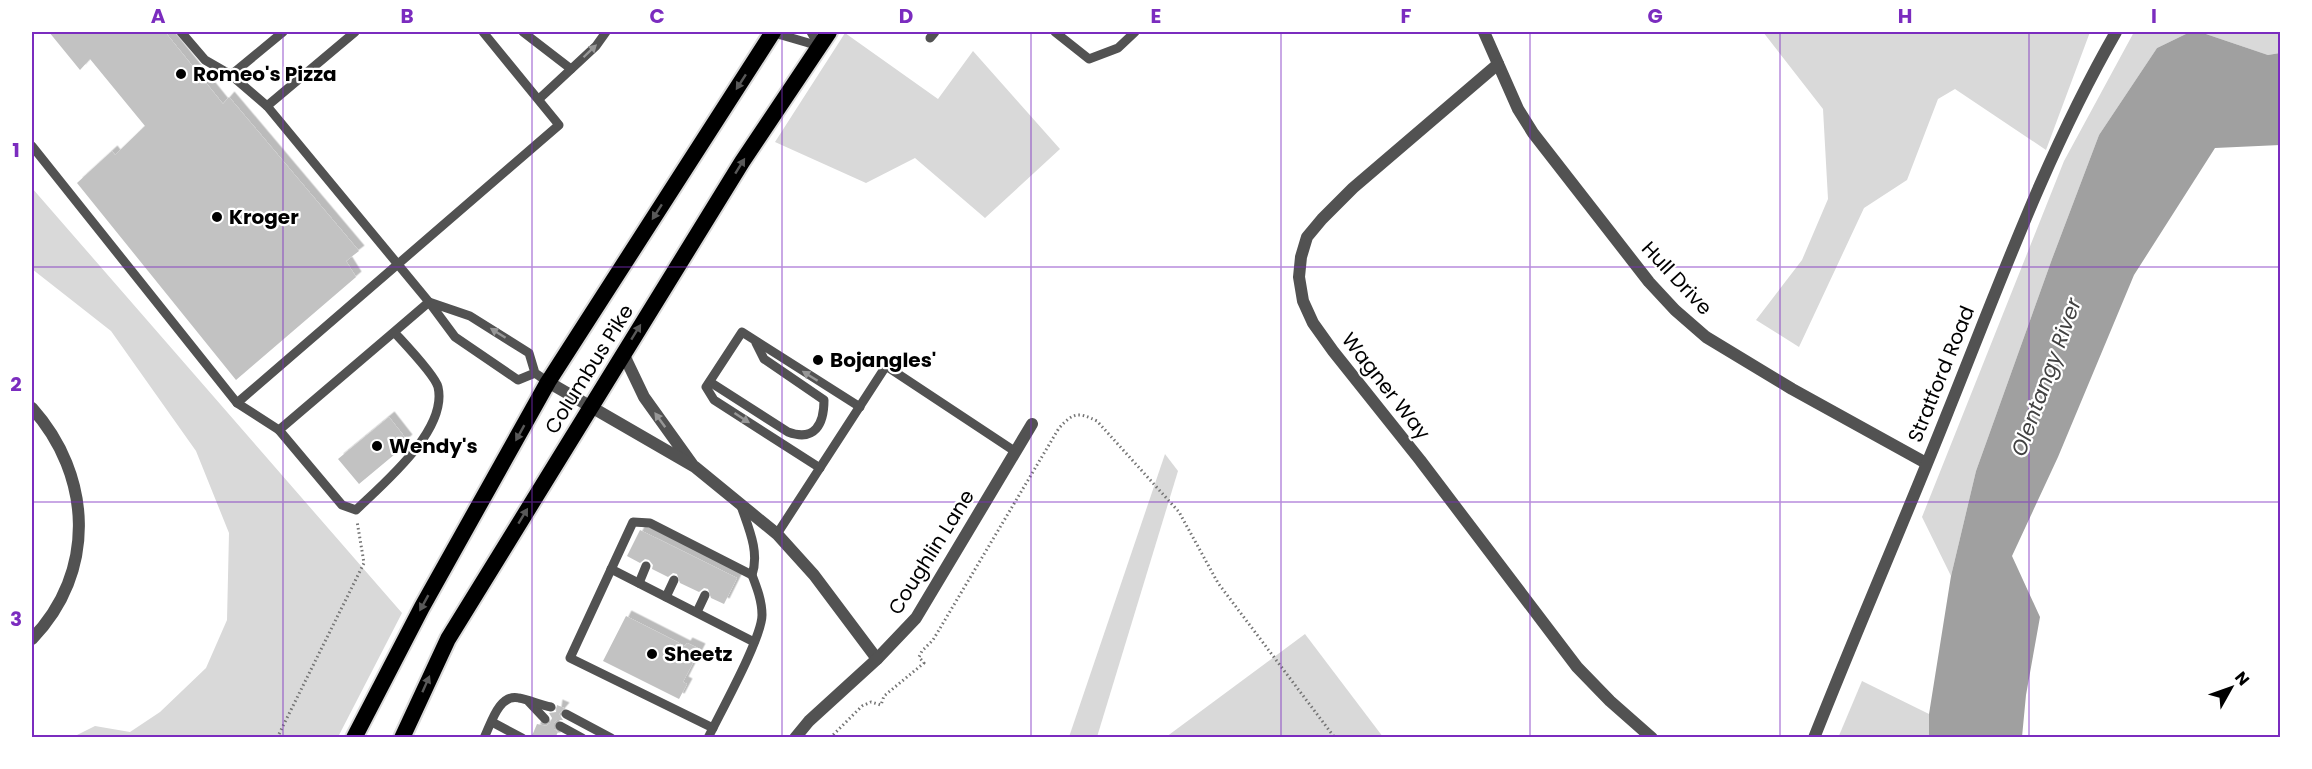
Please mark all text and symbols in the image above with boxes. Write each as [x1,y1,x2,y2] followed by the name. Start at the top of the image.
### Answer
[151,2,166,30] text: A
[400,2,414,30] text: B
[649,2,665,30] text: C
[899,2,913,30] text: D
[1151,2,1161,30] text: E
[1401,2,1412,30] text: F
[1647,2,1663,30] text: G
[1898,2,1912,30] text: H
[2151,2,2157,30] text: I
[582,45,596,59] one-way arrow
[193,60,337,88] place label: Romeo's Pizza
[174,67,188,81] marker: Romeo's Pizza
[735,73,746,90] one-way arrow
[12,136,20,164] text: 1
[734,158,745,174] one-way arrow
[229,203,299,231] place label: Kroger
[652,203,663,220] one-way arrow
[210,210,224,224] marker: Kroger
[1635,235,1719,321] street label: Hull Drive
[2004,293,2088,460] water label: Olentangy River
[538,299,640,439] street label: Columbus Pike
[1901,302,1981,446] street label: Stratford Road
[631,323,642,340] one-way arrow
[1335,327,1437,445] street label: Wagner Way
[490,328,506,339] one-way arrow
[830,346,936,374] place label: Bojangles'
[811,353,825,367] marker: Bojangles'
[10,370,22,398] text: 2
[802,371,818,382] one-way arrow
[654,412,666,428] one-way arrow
[734,412,750,423] one-way arrow
[514,425,525,441] one-way arrow
[389,432,478,460] place label: Wendy's
[370,439,384,453] marker: Wendy's
[881,484,981,620] street label: Coughlin Lane
[518,508,529,524] one-way arrow
[419,595,429,612] one-way arrow
[10,605,22,633] text: 3
[664,640,733,668] place label: Sheetz
[645,647,659,661] marker: Sheetz
[2201,658,2261,718] north arrow
[2229,667,2255,691] text: N
[421,676,430,693] one-way arrow

